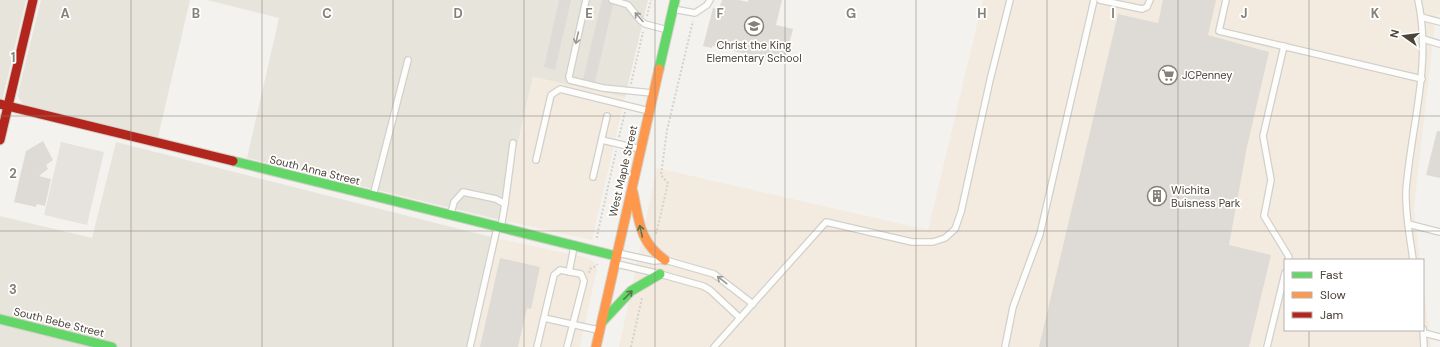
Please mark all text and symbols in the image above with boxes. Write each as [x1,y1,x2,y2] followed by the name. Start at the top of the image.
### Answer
[60,5,70,22] text: A
[192,5,200,22] text: B
[322,5,332,22] text: C
[453,5,463,22] text: D
[585,5,593,22] text: E
[716,5,724,22] text: F
[846,5,856,22] text: G
[977,5,987,22] text: H
[1111,5,1115,22] text: I
[1240,5,1248,22] text: J
[1371,5,1380,22] text: K
[634,12,643,22] one-way arrow
[743,15,765,37] school or university icon: Christ the King Elementary School
[1384,16,1424,56] north arrow
[1387,28,1402,39] text: N
[573,31,581,44] one-way arrow
[706,38,802,65] place label: Christ the King Elementary School
[11,49,15,66] text: 1
[1157,64,1179,86] supermarket icon: JCPenney
[1182,68,1232,82] place label: JCPenney
[606,124,640,218] street label: West Maple Street
[268,152,362,188] street label: South Anna Street
[9,165,17,182] text: 2
[1171,183,1241,210] place label: Wichita Buisness Park
[1146,185,1168,207] building icon: Wichita Buisness Park
[637,225,645,238] one-way arrow
[1284,259,1424,331] legend
[1320,267,1343,283] text: Fast
[717,276,727,285] one-way arrow
[9,281,17,298] text: 3
[1320,287,1346,303] text: Slow
[623,290,633,300] one-way arrow
[12,304,106,340] street label: South Bebe Street
[1320,307,1343,323] text: Jam

